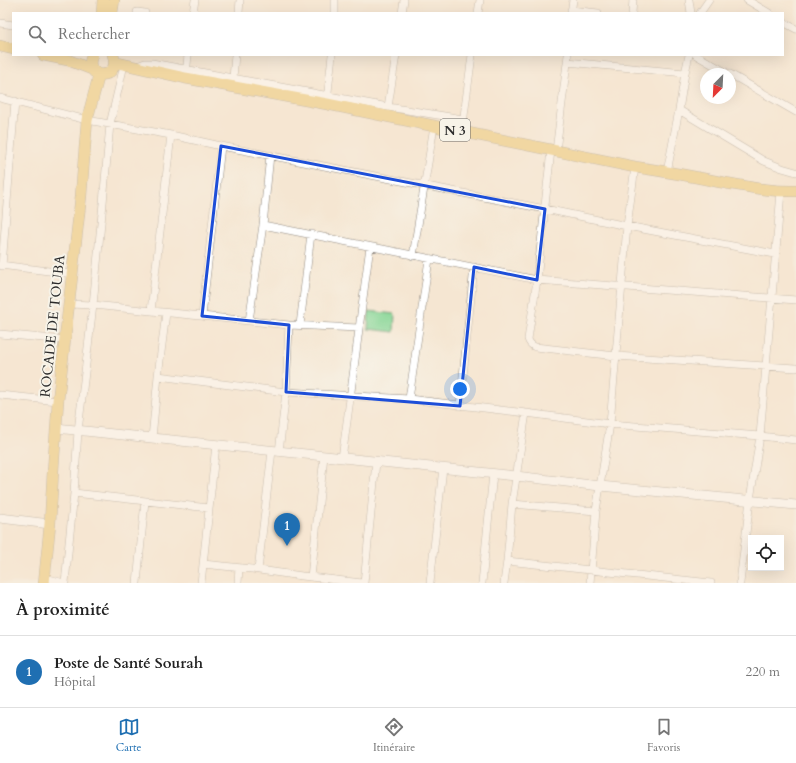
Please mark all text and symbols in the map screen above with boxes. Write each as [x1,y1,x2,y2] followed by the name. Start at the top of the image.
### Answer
[12,12,784,56] search box
[26,23,48,45] icon: search
[58,24,130,44] text: Rechercher
[700,68,736,104] north arrow
[440,119,470,141] road number: N 3
[36,254,69,398] street label: ROCADE DE TOUBA
[450,379,470,399] your location
[274,513,300,546] pin: 1
[748,535,784,571] map controls
[748,535,784,571] button: locate
[16,598,110,621] text: À proximité
[54,653,203,673] text: Poste de Santé Sourah
[26,663,32,681] text: 1
[746,663,780,681] text: 220 m
[54,673,96,691] text: Hôpital
[116,716,141,755] tab: Carte
[373,716,415,755] tab: Itinéraire
[647,716,680,755] tab: Favoris

